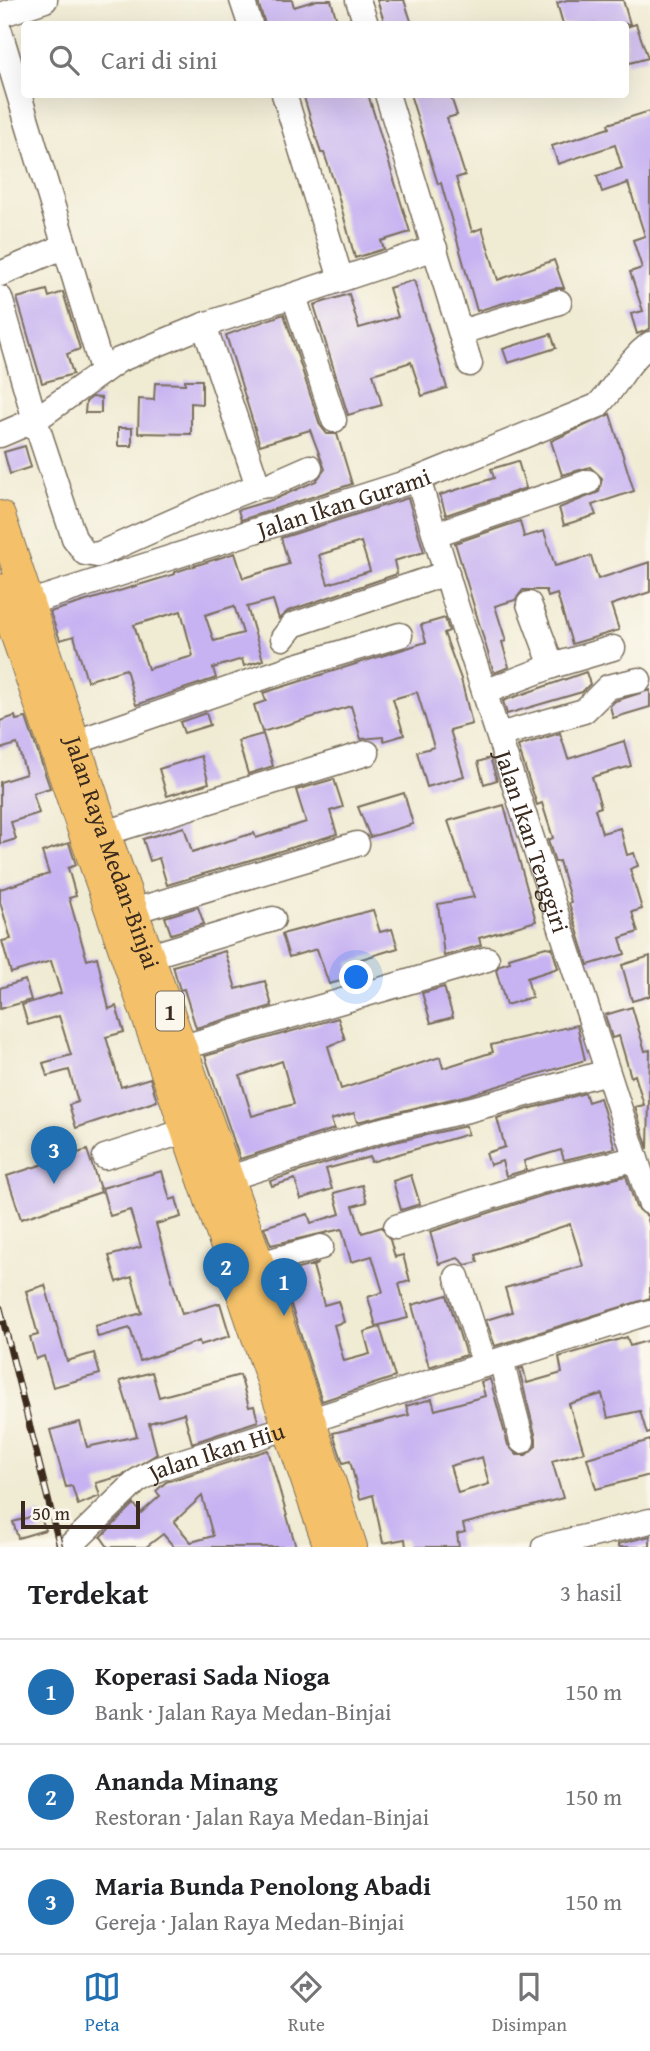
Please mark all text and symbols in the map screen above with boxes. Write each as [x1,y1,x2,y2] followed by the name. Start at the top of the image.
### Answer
[21,21,629,98] search box
[101,40,218,79] text: Cari di sini
[45,41,83,79] icon: search
[250,458,436,547] street label: Jalan Ikan Gurami
[56,729,170,974] street label: Jalan Raya Medan-Binjai
[486,743,579,937] street label: Jalan Ikan Tenggiri
[339,960,373,994] your location
[156,992,184,1030] road number: 1
[31,1126,77,1184] pin: 3
[203,1243,249,1301] pin: 2
[261,1258,307,1316] pin: 1
[138,1412,289,1490] street label: Jalan Ikan Hiu
[21,1498,140,1530] scale bar
[32,1499,70,1527] text: 50 m
[28,1571,148,1615] text: Terdekat
[560,1576,622,1609] text: 3 hasil
[95,1656,330,1695] text: Koperasi Sada Nioga
[45,1675,57,1708] text: 1
[565,1675,622,1708] text: 150 m
[95,1695,392,1728] text: Bank · Jalan Raya Medan-Binjai
[95,1761,278,1800] text: Ananda Minang
[45,1780,57,1813] text: 2
[565,1780,622,1813] text: 150 m
[95,1800,429,1833] text: Restoran · Jalan Raya Medan-Binjai
[95,1866,431,1905] text: Maria Bunda Penolong Abadi
[45,1885,57,1918] text: 3
[565,1885,622,1918] text: 150 m
[95,1905,404,1938] text: Gereja · Jalan Raya Medan-Binjai
[83,1968,121,2038] tab: Peta
[287,1968,325,2038] tab: Rute
[492,1968,567,2038] tab: Disimpan

